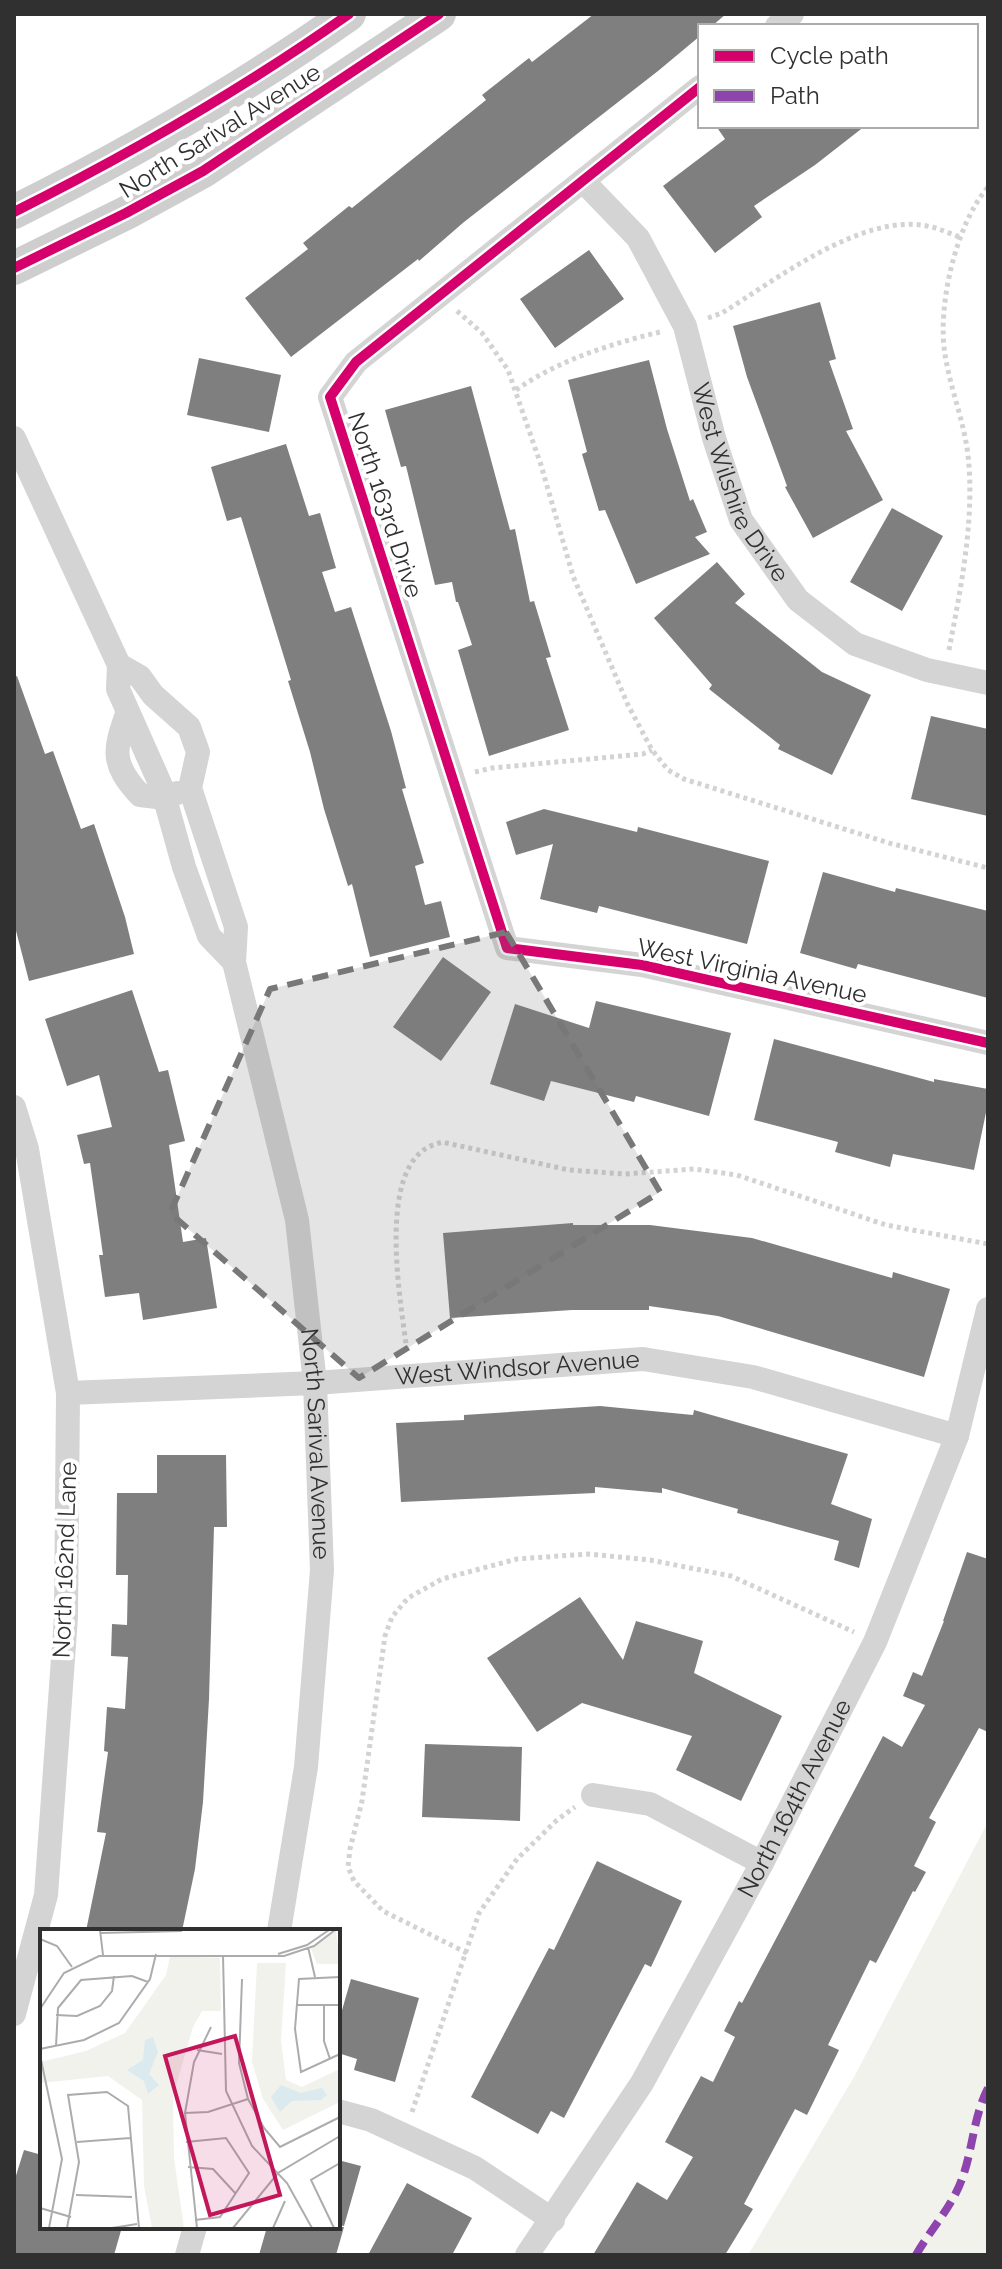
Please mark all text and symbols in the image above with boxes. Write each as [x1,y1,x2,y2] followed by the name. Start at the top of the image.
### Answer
[698,24,978,128] legend
[770,41,889,70] text: Cycle path
[114,57,326,204] street label: North Sarival Avenue
[770,81,820,110] text: Path
[686,379,796,588] street label: West Wilshire Drive
[342,409,429,601] street label: North 163rd Drive
[635,932,870,1009] street label: West Virginia Avenue
[295,1327,337,1560] street label: North Sarival Avenue
[394,1344,641,1391] street label: West Windsor Avenue
[47,1461,82,1659] street label: North 162nd Lane
[731,1694,857,1902] street label: North 164th Avenue
[40,1929,340,2229] inset map

